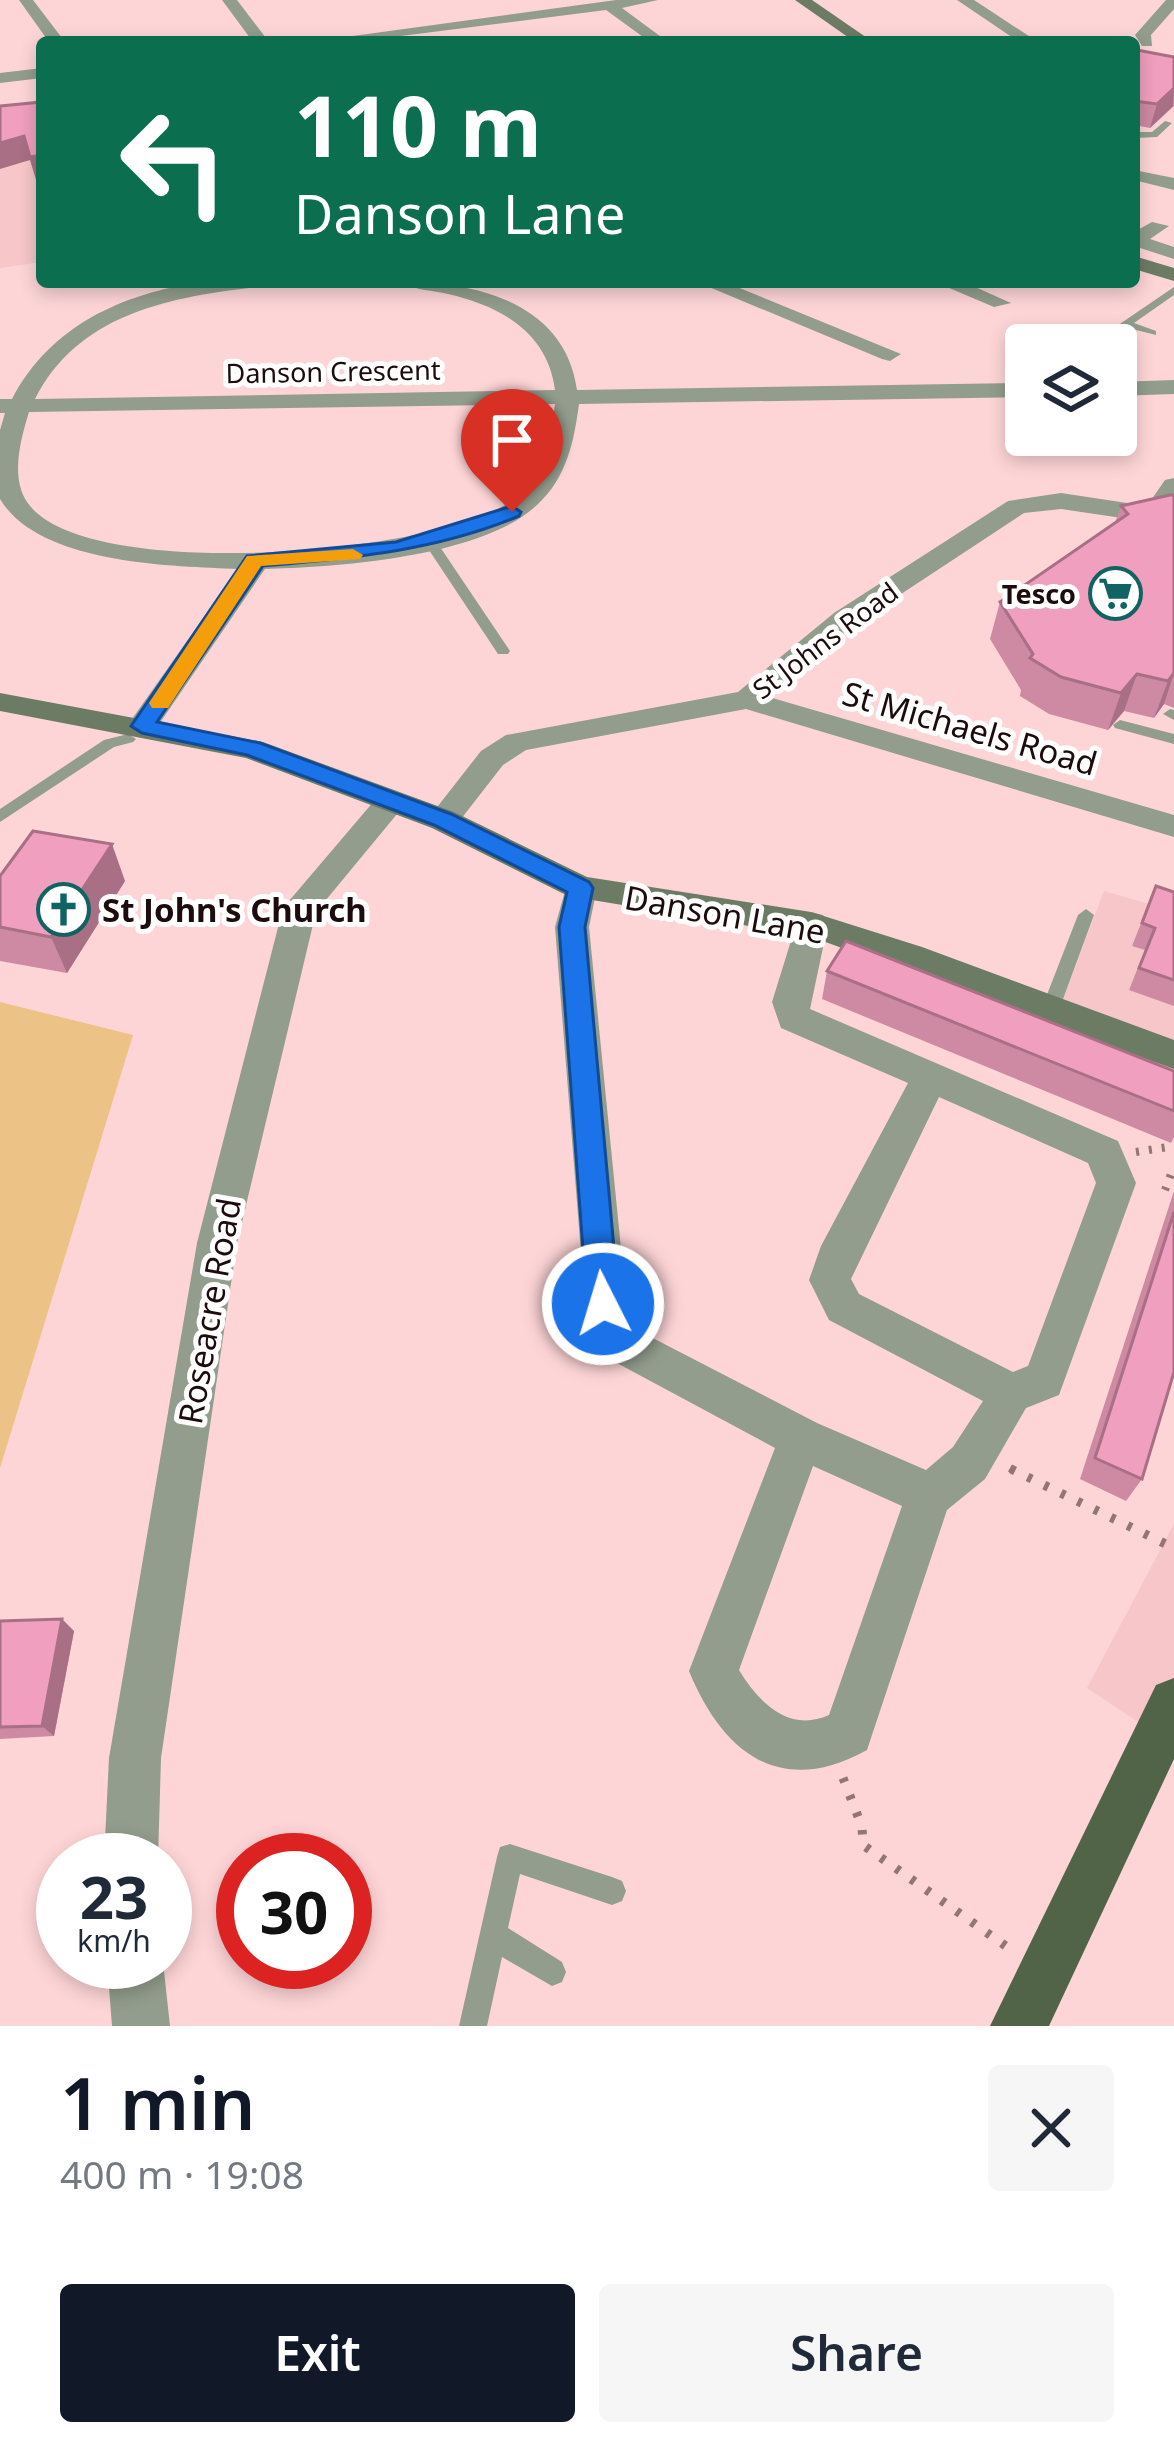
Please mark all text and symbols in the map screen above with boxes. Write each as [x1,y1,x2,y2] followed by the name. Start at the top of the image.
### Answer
[294,67,542,182] text: 110 m
[96,84,252,240] icon: left
[294,176,625,250] text: Danson Lane
[1005,324,1137,456] map controls
[1005,324,1137,456] button: layers
[225,351,441,391] street label: Danson Crescent
[461,389,563,512] pin
[479,407,545,473] icon: arrive
[1087,565,1143,621] supermarket icon: Tesco
[745,573,905,707] street label: St Johns Road
[1002,575,1076,612] place label: Tesco
[838,670,1102,786] street label: St Michaels Road
[621,874,829,954] street label: Danson Lane
[35,881,91,937] church icon: St John's Church
[102,887,367,932] place label: St John's Church
[167,1194,251,1428] street label: Roseacre Road
[540,1241,666,1367] position arrow
[216,1833,372,1989] speed limit sign: 30
[80,1855,148,1937] text: 23
[77,1920,151,1961] text: km/h
[60,2053,255,2151] text: 1 min
[988,2065,1114,2191] button: close
[60,2147,304,2200] text: 400 m · 19:08
[60,2284,575,2422] button: Exit
[599,2284,1114,2422] button: Share

